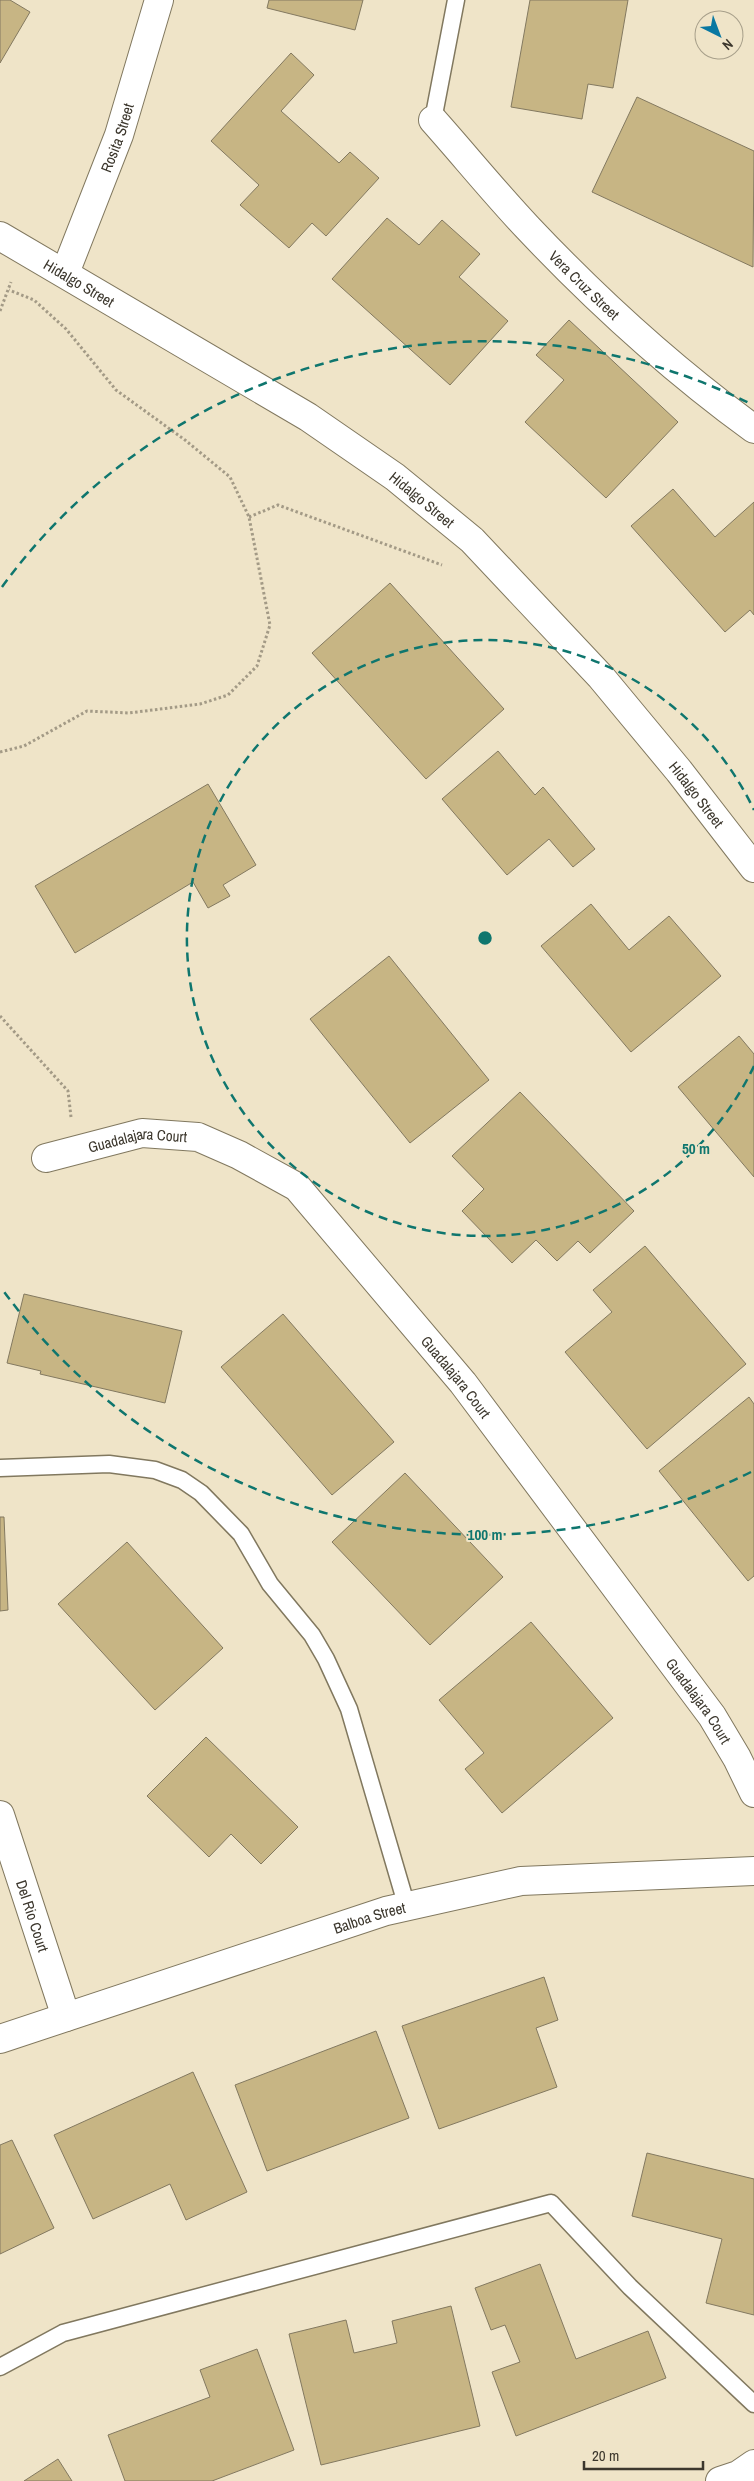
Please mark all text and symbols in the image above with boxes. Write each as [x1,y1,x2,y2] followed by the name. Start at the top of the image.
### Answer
[694,10,744,60] north arrow
[719,35,737,54] text: N
[95,100,139,175] street label: Rosita Street
[544,246,625,324] street label: Vera Cruz Street
[40,254,119,312] street label: Hidalgo Street
[385,466,460,533] street label: Hidalgo Street
[664,757,730,832] street label: Hidalgo Street
[476,929,494,947] centre of rings
[86,1123,188,1157] street label: Guadalajara Court
[682,1138,710,1159] text: 50 m
[417,1331,496,1423] street label: Guadalajara Court
[468,1524,502,1545] text: 100 m
[661,1653,737,1748] street label: Guadalajara Court
[11,1877,55,1955] street label: Del Rio Court
[331,1896,408,1938] street label: Balboa Street
[584,2438,703,2470] scale bar
[592,2445,619,2466] text: 20 m

